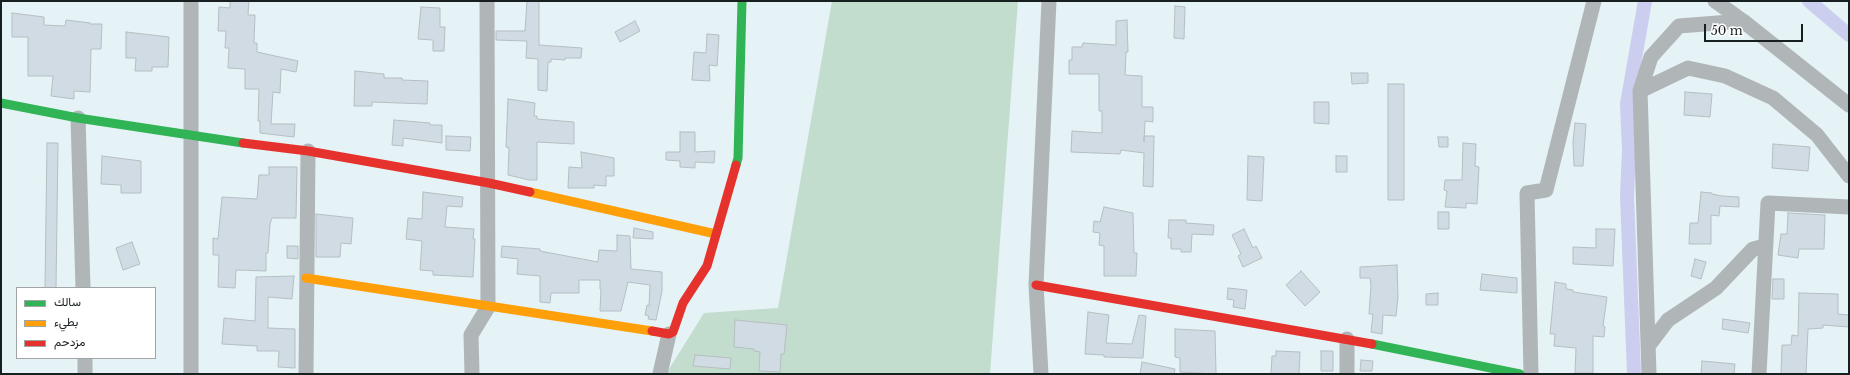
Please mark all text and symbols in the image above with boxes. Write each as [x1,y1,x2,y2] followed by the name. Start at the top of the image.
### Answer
[1706,16,1805,42] scale bar
[1711,23,1743,38] text: 50 m
[16,287,156,359] legend
[54,294,81,309] text: سالك
[54,314,78,329] text: بطيء
[54,334,85,349] text: مزدحم

